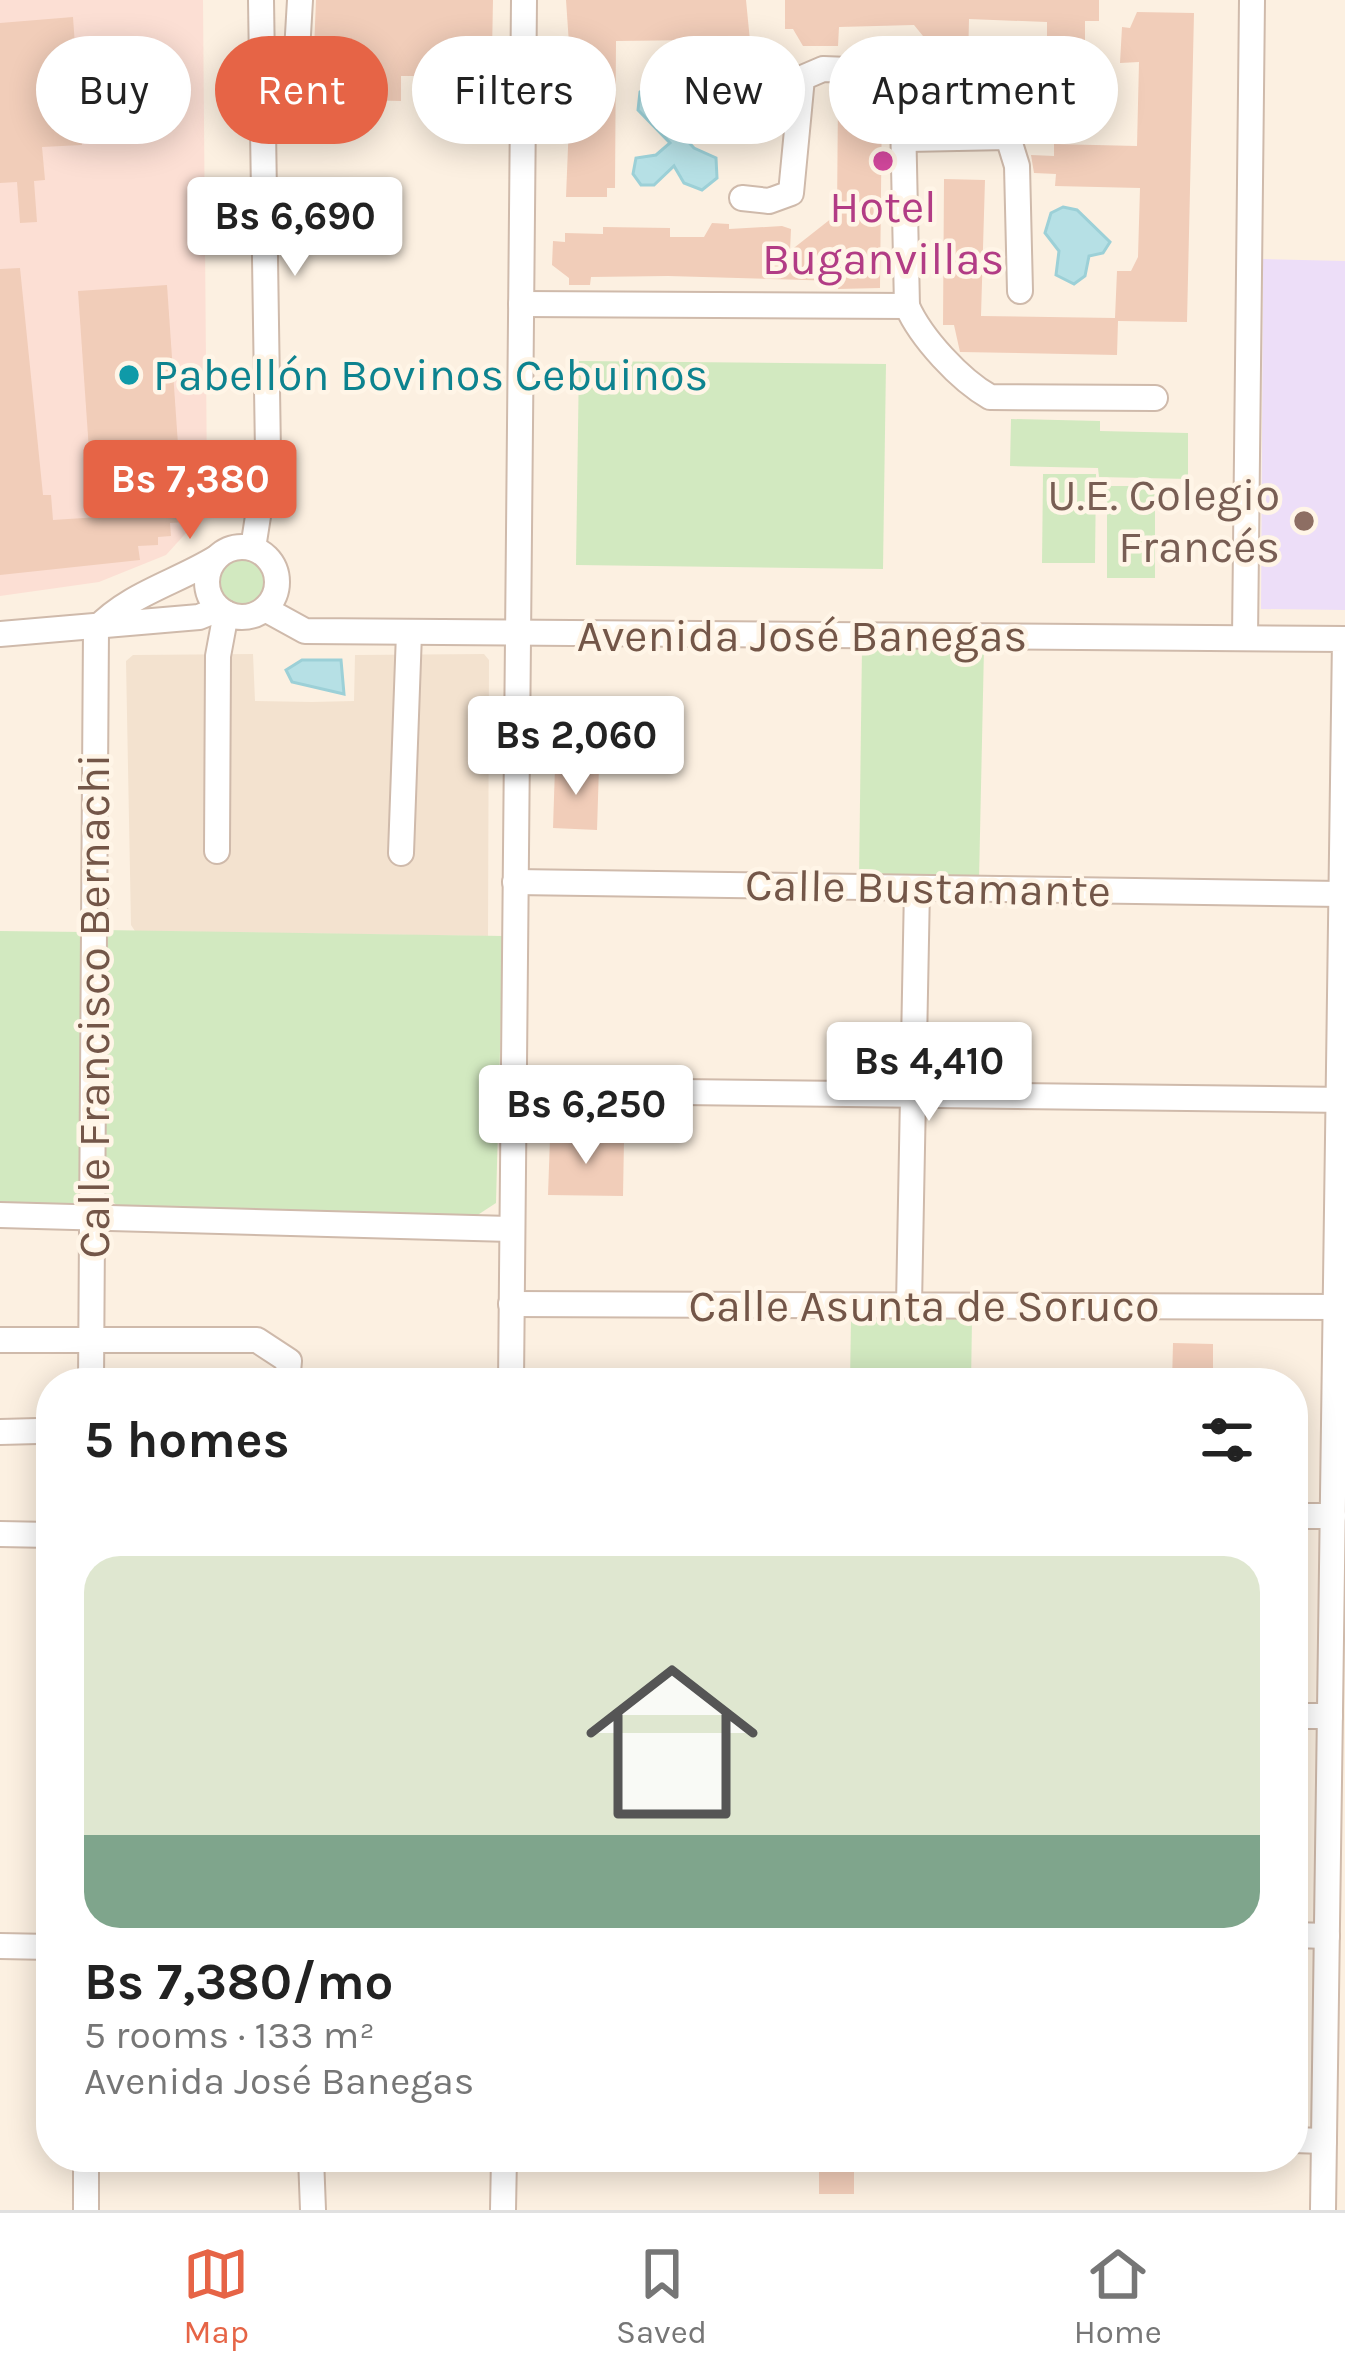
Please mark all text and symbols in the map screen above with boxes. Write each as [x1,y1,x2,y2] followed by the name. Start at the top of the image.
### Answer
[36,36,191,144] chip: Buy
[215,36,388,144] chip: Rent
[412,36,616,144] chip: Filters
[640,36,805,144] chip: New
[829,36,1118,144] chip: Apartment
[870,148,896,174] marker: Hotel Buganvillas
[171,177,419,279] pin: Bs 6,690
[762,181,1004,286] place label: Hotel Buganvillas
[214,193,376,239] text: Bs 6,690
[153,349,708,401] place label: Pabellón Bovinos Cebuinos
[116,362,142,388] marker: Pabellón Bovinos Cebuinos
[66,440,314,542] pin: Bs 7,380
[110,456,270,502] text: Bs 7,380
[1047,469,1280,573] place label: U.E. Colegio Francés
[1291,508,1317,534] marker: U.E. Colegio Francés
[577,610,1027,663] street label: Avenida José Banegas
[452,696,700,798] pin: Bs 2,060
[495,712,657,758] text: Bs 2,060
[68,754,120,1258] street label: Calle Francisco Bernachi
[745,859,1111,917] street label: Calle Bustamante
[805,1022,1053,1124] pin: Bs 4,410
[854,1038,1004,1084] text: Bs 4,410
[462,1065,710,1167] pin: Bs 6,250
[506,1081,666,1127] text: Bs 6,250
[688,1280,1160,1332] street label: Calle Asunta de Soruco
[1194,1407,1260,1473] icon: filters
[84,1410,290,1470] text: 5 homes
[564,1634,780,1850] icon: home
[84,1952,393,2012] text: Bs 7,380/mo
[84,2012,375,2058] text: 5 rooms · 133 m²
[84,2058,474,2104] text: Avenida José Banegas
[183,2241,249,2351] tab: Map
[616,2241,707,2351] tab: Saved
[1074,2241,1162,2351] tab: Home

